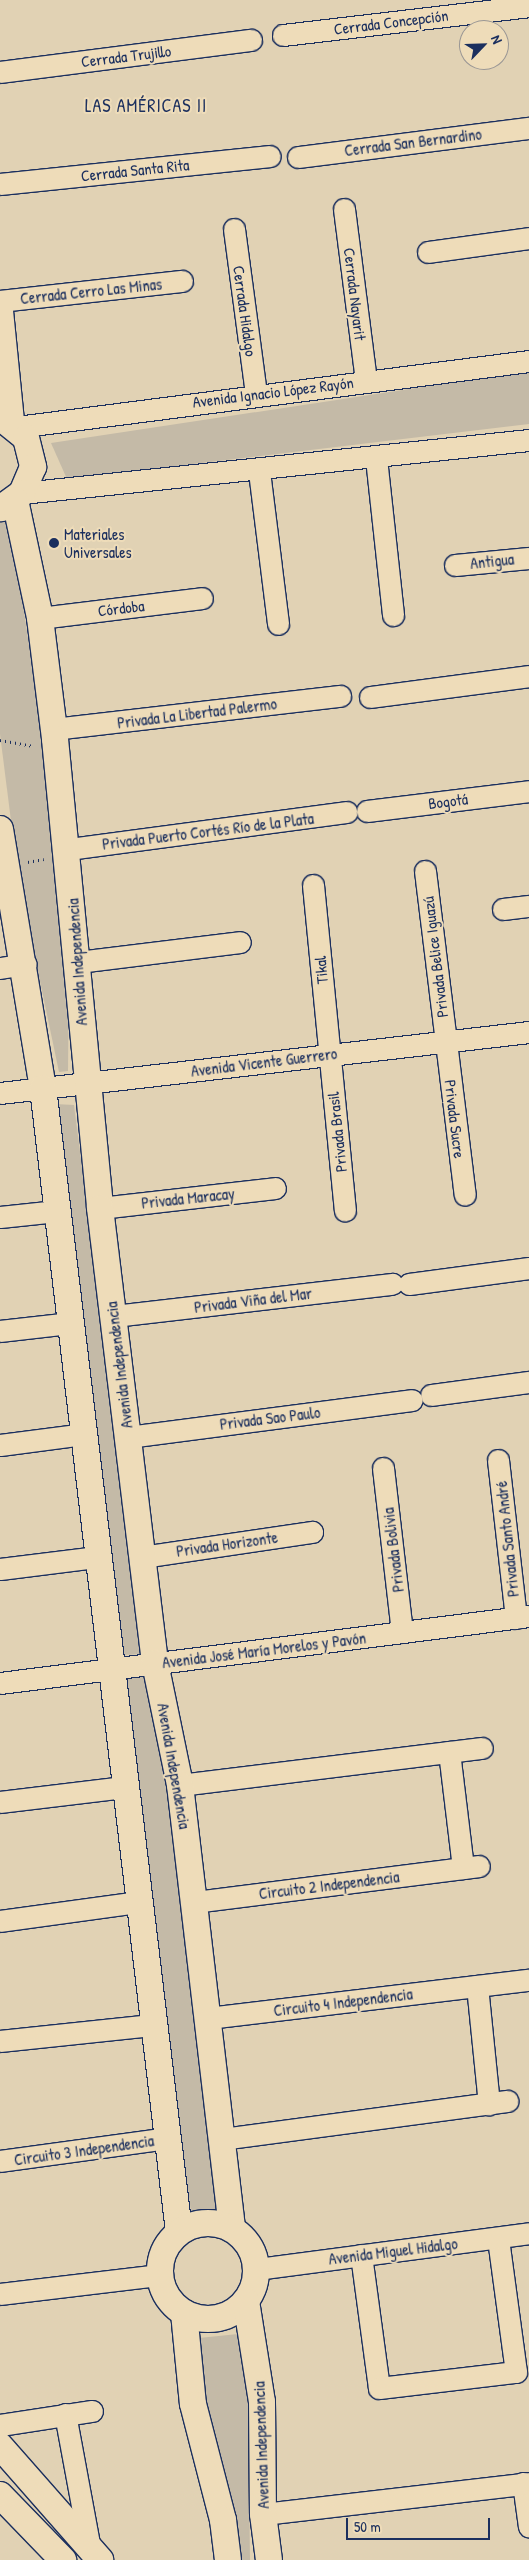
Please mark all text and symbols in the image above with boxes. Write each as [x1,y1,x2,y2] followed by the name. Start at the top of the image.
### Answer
[333,5,449,39] street label: Cerrada Concepción
[459,20,509,70] north arrow
[487,32,507,46] text: N
[80,41,172,71] street label: Cerrada Trujillo
[83,95,209,117] district label: LAS AMÉRICAS II
[343,124,483,160] street label: Cerrada San Bernardino
[80,155,190,185] street label: Cerrada Santa Rita
[340,247,370,341] street label: Cerrada Nayarit
[229,264,261,358] street label: Cerrada Hidalgo
[19,274,163,308] street label: Cerrada Cerro Las Minas
[191,373,355,411] street label: Avenida Ignacio López Rayón
[64,524,132,562] place label: Materiales Universales
[48,537,60,549] marker: Materiales Universales
[469,549,515,573] street label: Antigua
[97,596,145,620] street label: Córdoba
[116,694,278,732] street label: Privada La Libertad Palermo
[427,789,469,813] street label: Bogotá
[101,808,315,854] street label: Privada Puerto Cortés Río de la Plata
[418,895,452,1019] street label: Privada Belice Iguazú
[63,898,91,1026] street label: Avenida Independencia
[310,955,332,985] street label: Tikal
[190,1043,338,1081] street label: Avenida Vicente Guerrero
[441,1079,469,1159] street label: Privada Sucre
[323,1091,351,1173] street label: Privada Brasil
[140,1184,236,1212] street label: Privada Maracay
[193,1283,313,1317] street label: Privada Viña del Mar
[102,1301,136,1429] street label: Avenida Independencia
[219,1402,321,1434] street label: Privada Sao Paulo
[491,1480,523,1598] street label: Privada Santo André
[378,1507,408,1593] street label: Privada Bolivia
[175,1527,279,1561] street label: Privada Horizonte
[161,1628,367,1672] street label: Avenida José María Morelos y Pavón
[153,1702,195,1830] street label: Avenida Independencia
[258,1867,400,1903] street label: Circuito 2 Independencia
[272,1984,414,2020] street label: Circuito 4 Independencia
[13,2131,155,2169] street label: Circuito 3 Independencia
[327,2234,459,2268] street label: Avenida Miguel Hidalgo
[249,2381,273,2509] street label: Avenida Independencia
[349,2508,493,2540] scale bar
[354,2516,381,2537] text: 50 m

